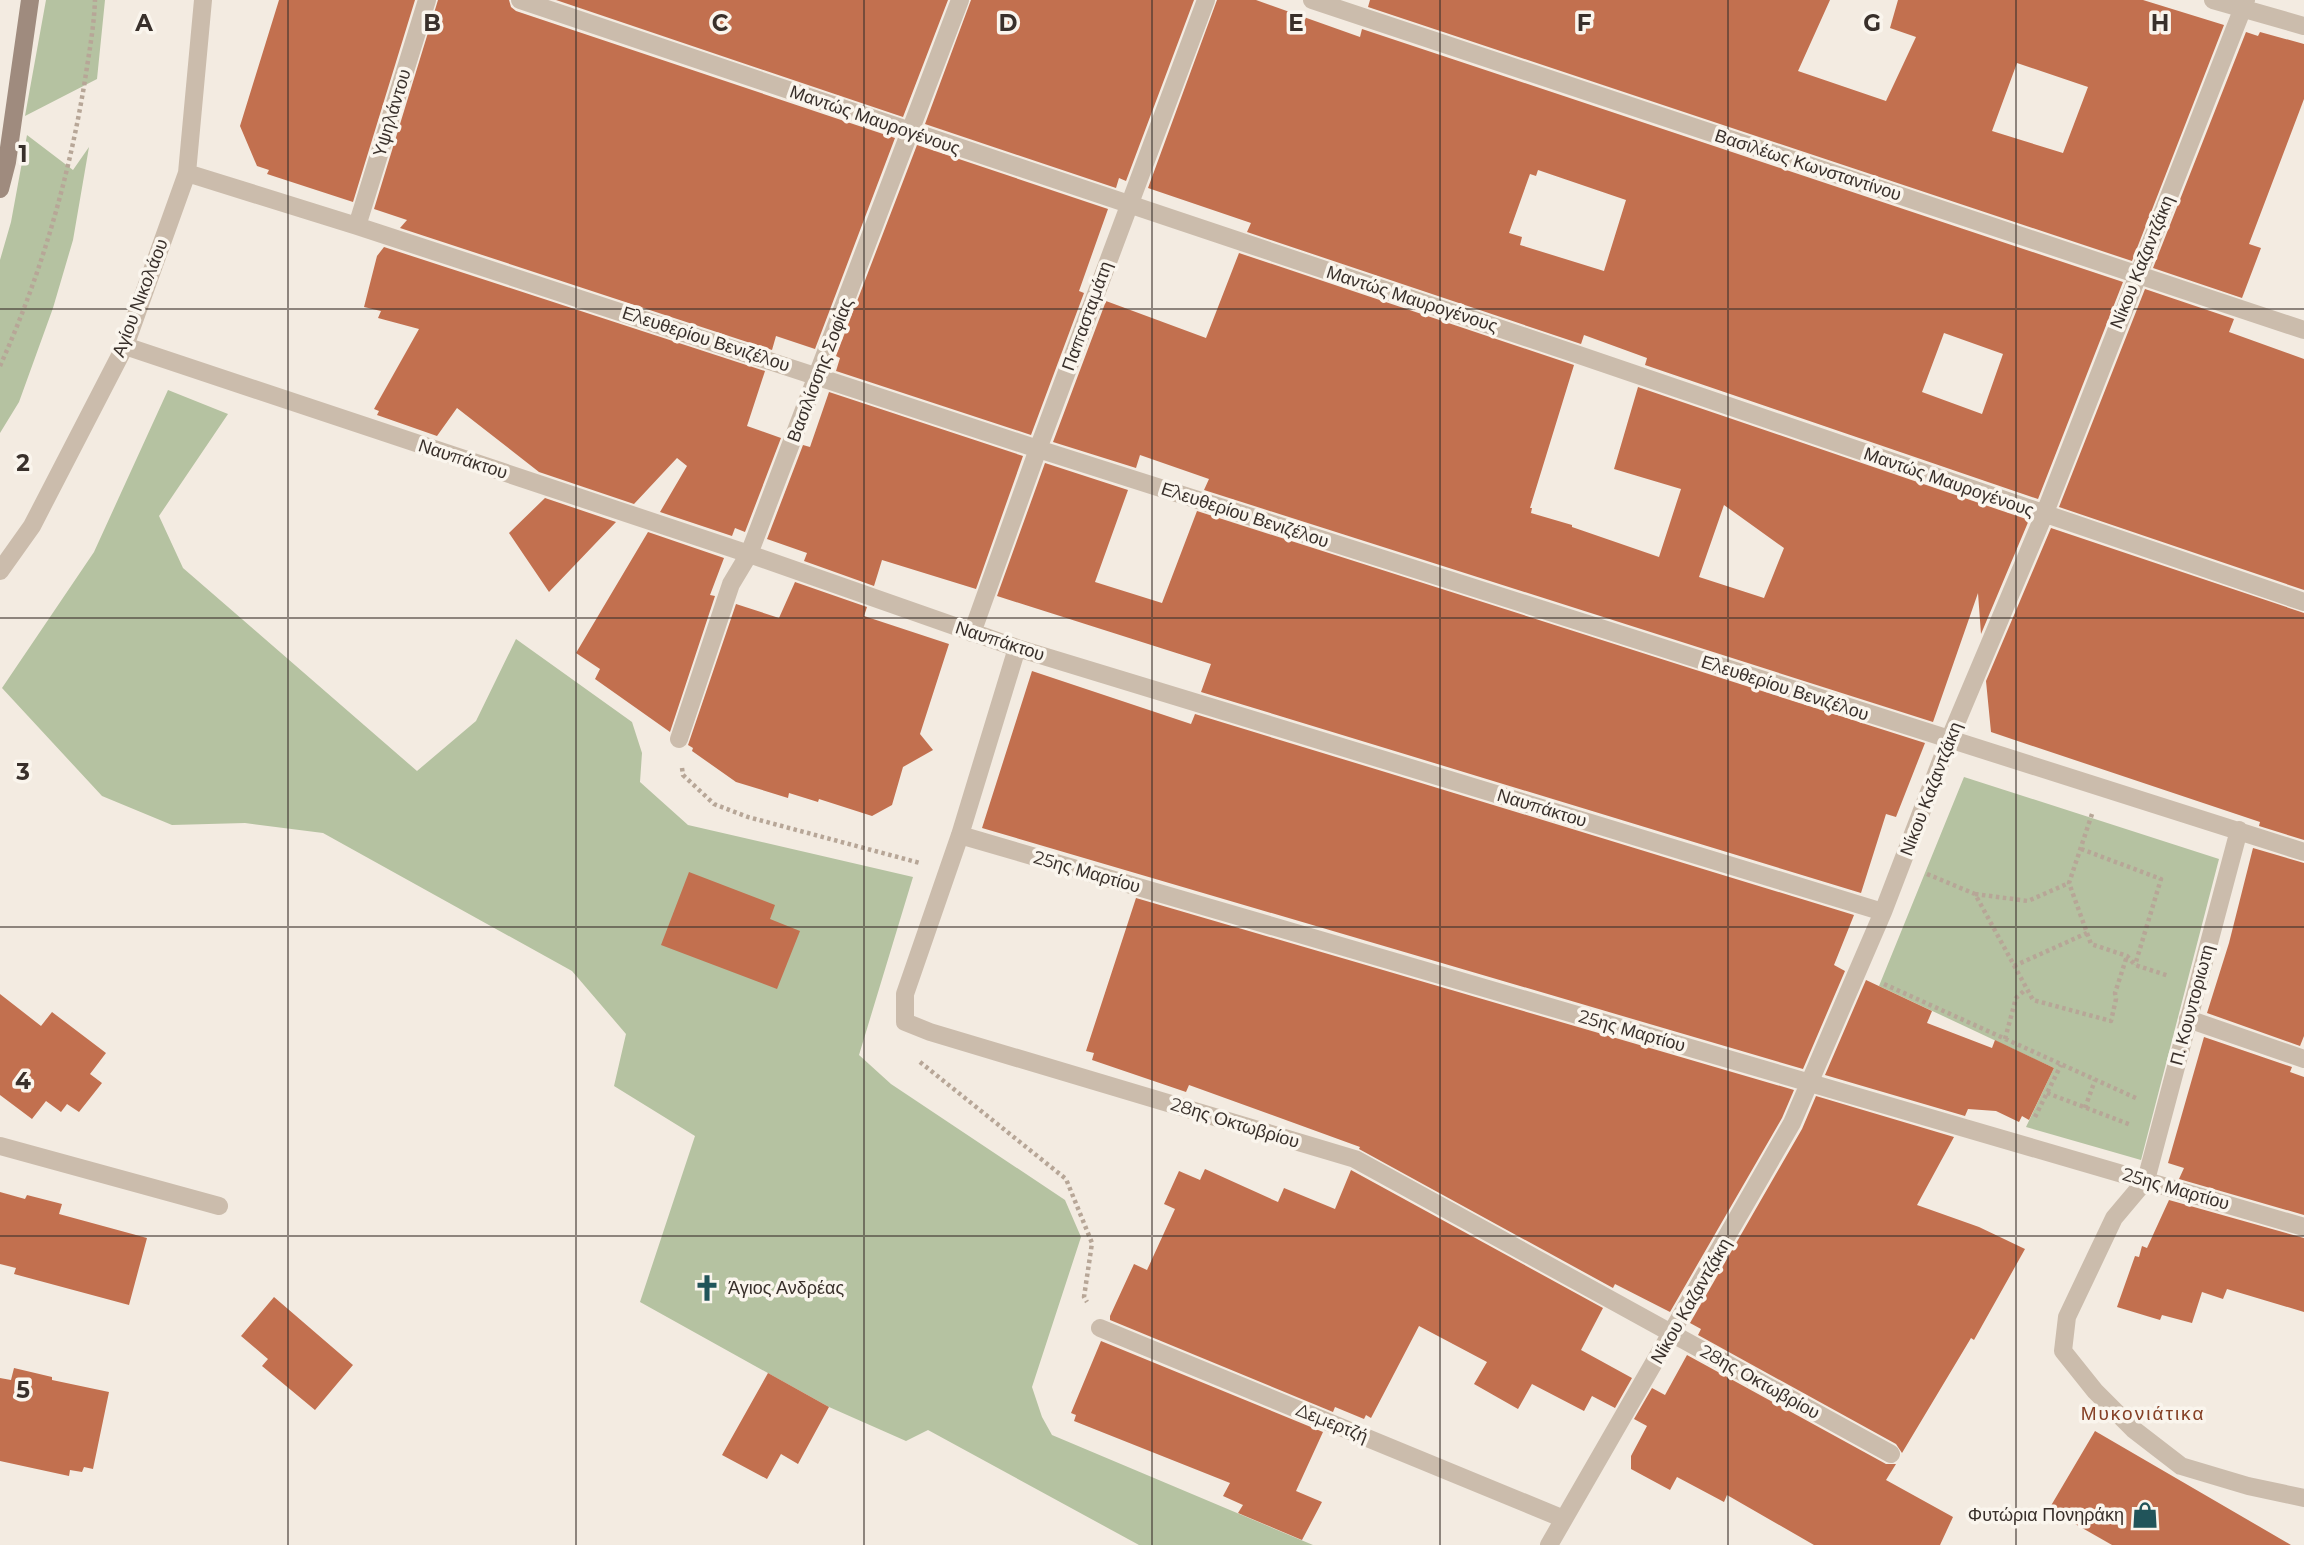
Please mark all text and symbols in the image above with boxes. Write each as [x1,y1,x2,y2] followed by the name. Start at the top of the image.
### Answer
[134,9,153,37] text: A
[423,9,441,37] text: B
[712,9,729,37] text: C
[999,9,1018,37] text: D
[1288,9,1304,37] text: E
[1577,9,1592,37] text: F
[1863,9,1881,37] text: G
[2151,9,2169,37] text: H
[368,66,416,160] street label: Υψηλάντου
[787,81,963,160] street label: Μαντώς Μαυρογένους
[1712,124,1904,206] street label: Βασιλέως Κωνσταντίνου
[18,140,28,168] text: 1
[2105,192,2179,332] street label: Νίκου Καζαντζάκη
[107,236,173,360] street label: Αγίου Νικολάου
[1057,258,1117,374] street label: Παπασταμάτη
[1324,261,1501,337] street label: Μαντώς Μαυρογένους
[782,294,858,445] street label: Βασιλίσσης Σοφίας
[619,301,793,377] street label: Ελευθερίου Βενιζέλου
[416,434,510,484] street label: Ναυπάκτου
[1861,443,2037,522] street label: Μαντώς Μαυρογένους
[16,449,30,477] text: 2
[1158,477,1332,553] street label: Ελευθερίου Βενιζέλου
[953,616,1047,666] street label: Ναυπάκτου
[1698,650,1872,726] street label: Ελευθερίου Βενιζέλου
[1895,719,1967,859] street label: Νίκου Καζαντζάκη
[15,758,30,786] text: 3
[1495,784,1589,832] street label: Ναυπάκτου
[1031,846,1143,898] street label: 25ης Μαρτίου
[2165,942,2219,1068] street label: Π. Κουντοριωτη
[1576,1005,1688,1057] street label: 25ης Μαρτίου
[15,1067,31,1095] text: 4
[1168,1093,1302,1153] street label: 28ης Οκτωβρίου
[2120,1163,2232,1215] street label: 25ης Μαρτίου
[1646,1234,1736,1368] street label: Νίκου Καζαντζάκη
[692,1273,722,1303] church icon: Άγιος Ανδρέας
[728,1277,844,1299] place label: Άγιος Ανδρέας
[1696,1340,1824,1424] street label: 28ης Οκτωβρίου
[16,1376,30,1404] text: 5
[1293,1399,1371,1447] street label: Δεμερτζή
[2081,1402,2205,1425] district label: Μυκονιάτικα
[2130,1500,2160,1530] shop icon: Φυτώρια Πονηράκη
[1968,1504,2124,1526] place label: Φυτώρια Πονηράκη

